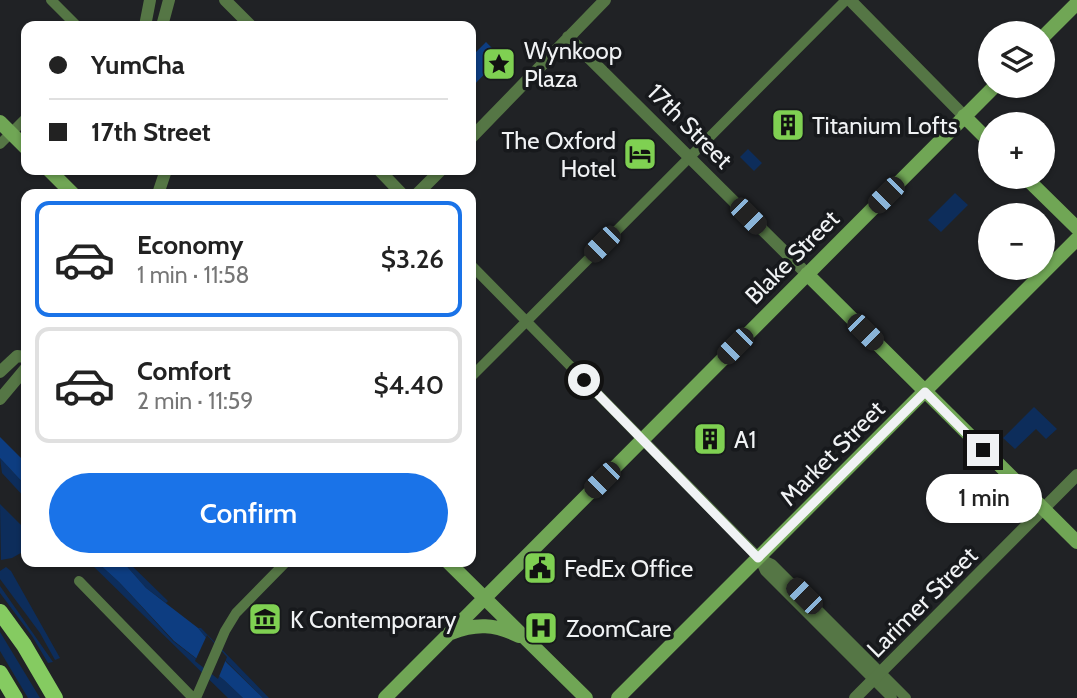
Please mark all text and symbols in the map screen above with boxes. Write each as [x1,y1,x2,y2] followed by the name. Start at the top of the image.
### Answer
[978,21,1055,280] map controls
[978,21,1055,98] button: layers
[524,36,622,93] place label: Wynkoop Plaza
[480,45,518,83] place icon: Wynkoop Plaza
[91,49,185,81] text: YumCha
[642,78,738,174] street label: 17th Street
[769,106,807,144] building icon: Titanium Lofts
[812,111,958,140] place label: Titanium Lofts
[978,112,1055,189] button: +
[91,116,211,148] text: 17th Street
[502,126,616,183] place label: The Oxford Hotel
[621,135,659,173] hotel icon: The Oxford Hotel
[864,173,909,217] car
[726,194,771,238] car
[978,203,1055,280] button: −
[739,204,845,310] street label: Blake Street
[580,222,625,266] car
[53,228,116,291] icon: car
[137,229,243,261] text: Economy
[381,243,444,275] text: $3.26
[137,261,250,289] text: 1 min · 11:58
[843,310,888,354] car
[713,324,758,368] car
[53,354,116,417] icon: car
[137,355,231,387] text: Comfort
[568,364,600,396] route start
[374,369,444,401] text: $4.40
[137,387,253,415] text: 2 min · 11:59
[774,395,890,511] street label: Market Street
[691,420,729,458] building icon: A1
[734,425,756,454] place label: A1
[967,434,999,466] route end
[580,458,625,502] car
[49,473,448,553] button: Confirm
[925,475,1041,524] callout: 1 min
[958,484,1010,512] text: 1 min
[861,541,983,663] street label: Larimer Street
[521,549,559,587] public building icon: FedEx Office
[564,554,693,583] place label: FedEx Office
[782,574,827,618] car
[246,600,284,638] museum icon: K Contemporary
[290,605,456,634] place label: K Contemporary
[522,609,560,647] hospital icon: ZoomCare
[566,614,671,643] place label: ZoomCare

